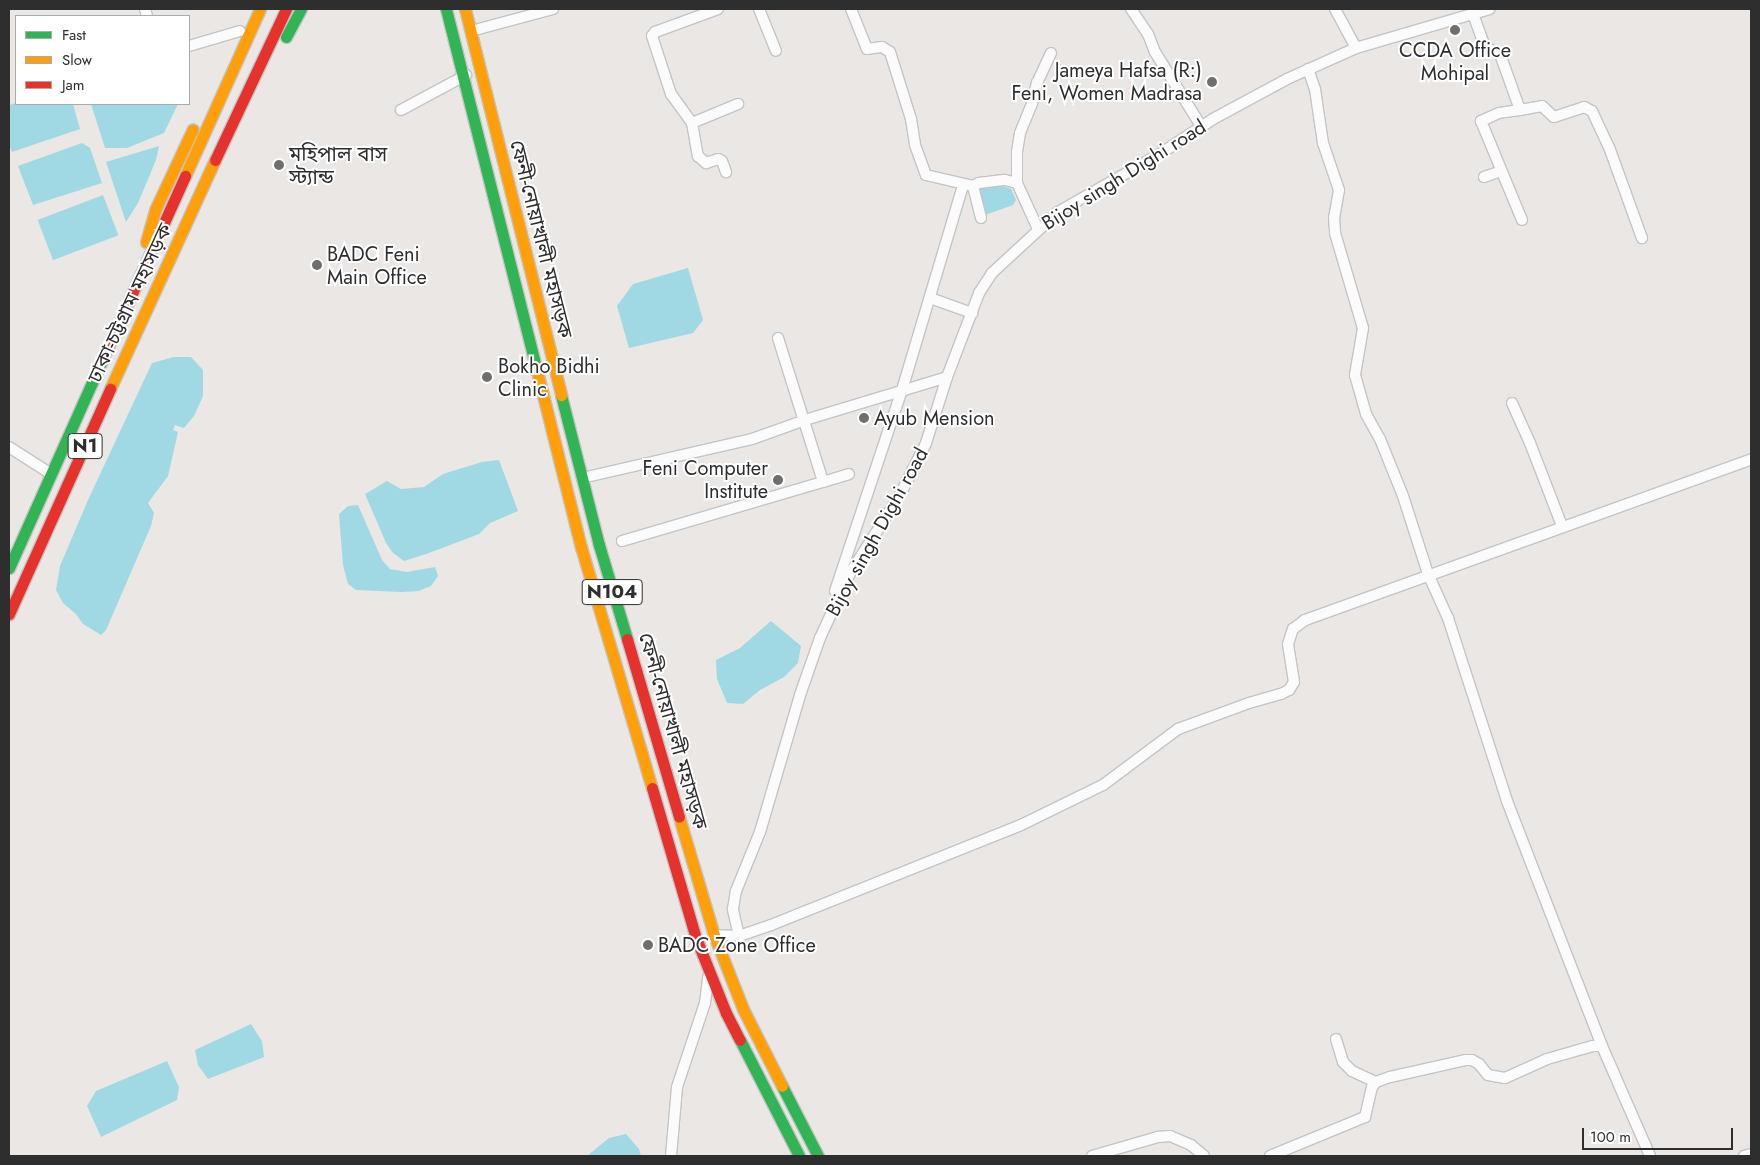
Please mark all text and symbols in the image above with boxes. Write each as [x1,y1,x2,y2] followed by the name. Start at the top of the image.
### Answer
[15,15,190,105] legend
[62,24,86,46] text: Fast
[1449,24,1461,36] marker: CCDA Office Mohipal
[1399,38,1511,85] place label: CCDA Office Mohipal
[62,49,92,71] text: Slow
[1012,58,1202,105] place label: Jameya Hafsa (R:) Feni, Women Madrasa
[62,74,85,96] text: Jam
[1206,76,1218,88] marker: Jameya Hafsa (R:) Feni, Women Madrasa
[1038,115,1210,235] street label: Bijoy singh Dighi road
[505,137,577,341] street label: ফেনী-নোয়াখালী মহাসড়ক
[289,142,387,189] place label: মহিপাল বাস স্ট্যান্ড
[273,159,285,171] marker: মহিপাল বাস স্ট্যান্ড
[83,220,177,386] street label: ঢাকা-চট্টগ্রাম মহাসড়ক
[327,242,427,289] place label: BADC Feni Main Office
[311,259,323,271] marker: BADC Feni Main Office
[498,354,600,401] place label: Bokho Bidhi Clinic
[480,370,494,384] marker: Bokho Bidhi Clinic
[874,406,995,430] place label: Ayub Mension
[858,412,870,424] marker: Ayub Mension
[68,430,102,462] road number: N1
[821,444,933,620] street label: Bijoy singh Dighi road
[643,456,768,503] place label: Feni Computer Institute
[772,474,784,486] marker: Feni Computer Institute
[581,576,643,608] road number: N104
[633,630,713,832] street label: ফেনী-নোয়াখালী মহাসড়ক
[658,933,816,957] place label: BADC Zone Office
[642,939,654,951] marker: BADC Zone Office
[1585,1118,1736,1150] scale bar
[1590,1126,1631,1148] text: 100 m

